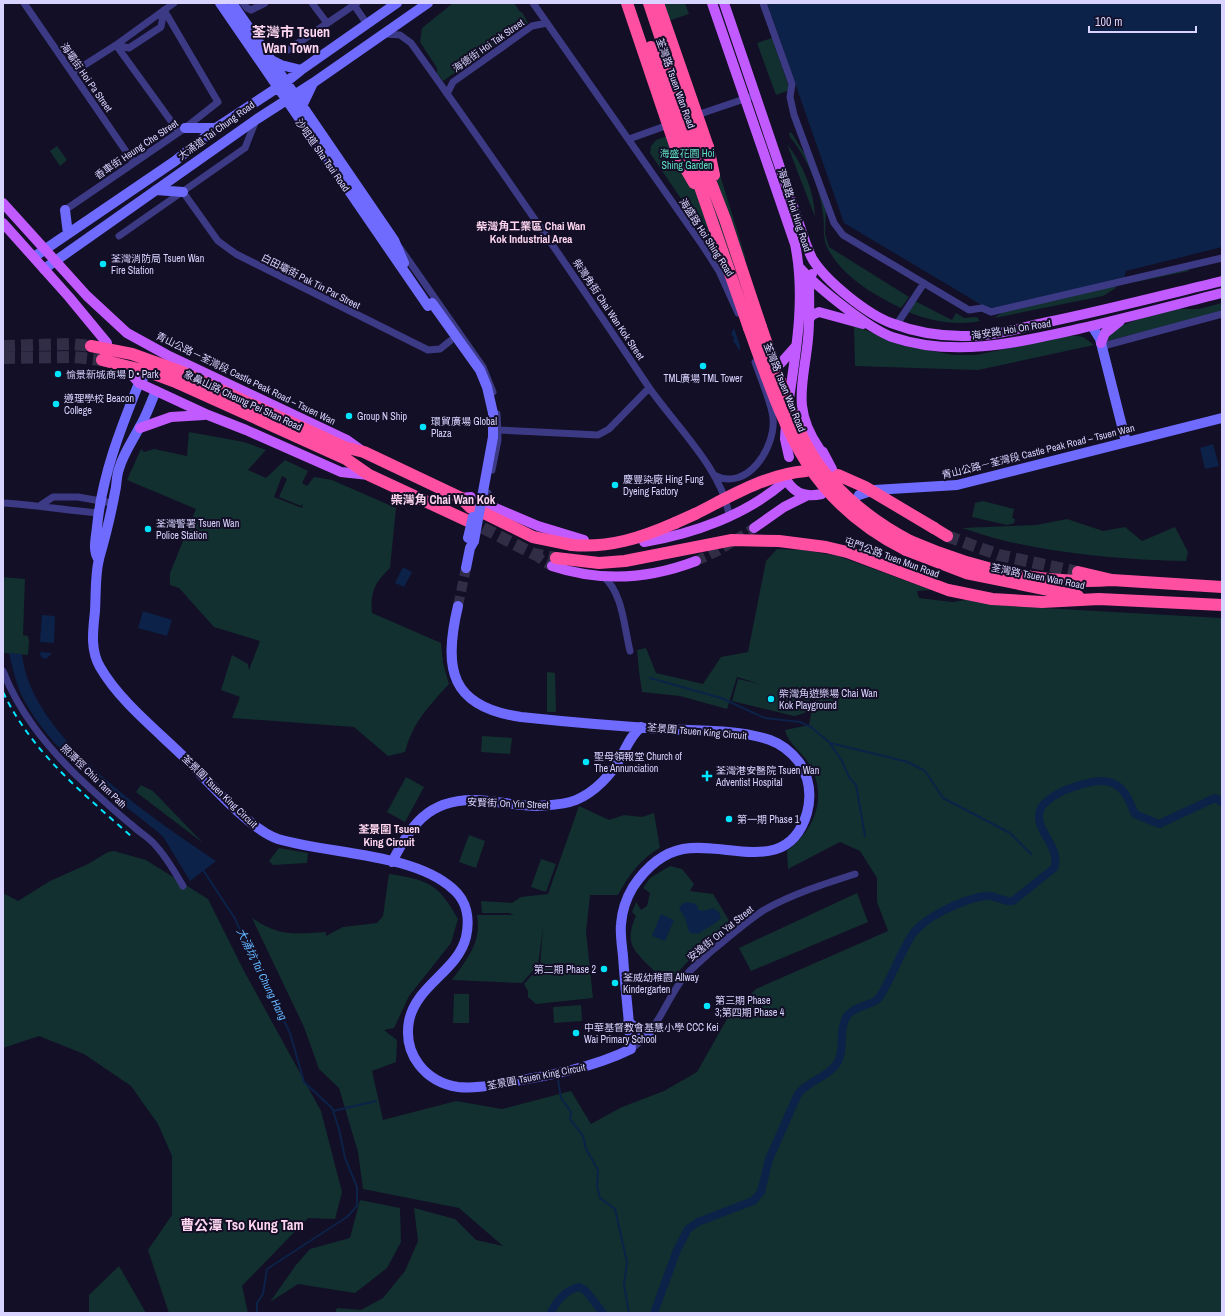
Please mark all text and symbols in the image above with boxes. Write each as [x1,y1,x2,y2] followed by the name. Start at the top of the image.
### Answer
[1089,8,1196,34] scale bar
[1095,14,1122,30] text: 100 m
[450,16,527,75] street label: 海德街 Hoi Tak Street
[252,23,330,57] district label: 荃灣市 Tsuen Wan Town
[653,36,698,130] street label: 荃灣路 Tsuen Wan Road
[58,40,116,115] street label: 海壩街 Hoi Pa Street
[175,98,257,163] street label: 大涌道 Tai Chung Road
[92,116,181,182] street label: 香車街 Heung Che Street
[293,116,353,194] street label: 沙咀道 Sha Tsui Road
[659,147,715,172] park label: 海盛花園 Hoi Shing Garden
[775,167,814,253] street label: 海興路 Hoi Hing Road
[676,196,737,279] street label: 海盛路 Hoi Shing Road
[476,219,586,246] district label: 柴灣角工業區 Chai Wan Kok Industrial Area
[259,251,363,312] street label: 白田壩街 Pak Tin Par Street
[111,252,204,277] place label: 荃灣消防局 Tsuen Wan Fire Station
[570,256,648,363] street label: 柴灣角街 Chai Wan Kok Street
[98,259,108,269] marker: 荃灣消防局 Tsuen Wan Fire Station
[970,317,1052,342] street label: 海安路 Hoi On Road
[154,329,338,428] street label: 青山公路－荃灣段 Castle Peak Road – Tsuen Wan
[761,341,808,434] street label: 荃灣路 Tsuen Wan Road
[698,361,708,371] marker: TML廣場 TML Tower
[182,367,304,434] street label: 象鼻山路 Cheung Pei Shan Road
[66,368,159,381] place label: 愉景新城商場 D • Park
[53,369,63,379] marker: 愉景新城商場 D • Park
[664,372,743,385] place label: TML廣場 TML Tower
[64,392,134,417] place label: 遵理學校 Beacon College
[51,399,61,409] marker: 遵理學校 Beacon College
[357,410,408,423] place label: Group N Ship
[344,411,354,421] marker: Group N Ship
[431,415,497,440] place label: 環貿廣場 Global Plaza
[940,421,1136,482] street label: 青山公路－荃灣段 Castle Peak Road – Tsuen Wan
[418,422,428,432] marker: 環貿廣場 Global Plaza
[623,473,704,498] place label: 慶豐染廠 Hing Fung Dyeing Factory
[610,480,620,490] marker: 慶豐染廠 Hing Fung Dyeing Factory
[391,492,496,508] district label: 柴灣角 Chai Wan Kok
[156,517,239,542] place label: 荃灣警署 Tsuen Wan Police Station
[143,524,153,534] marker: 荃灣警署 Tsuen Wan Police Station
[842,534,941,581] street label: 屯門公路 Tuen Mun Road
[990,561,1086,592] street label: 荃灣路 Tsuen Wan Road
[779,687,877,712] place label: 柴灣角遊樂場 Chai Wan Kok Playground
[766,694,776,704] marker: 柴灣角遊樂場 Chai Wan Kok Playground
[647,721,748,742] street label: 荃景圍 Tsuen King Circuit
[58,742,129,811] street label: 照潭徑 Chiu Tam Path
[594,750,683,775] place label: 聖母領報堂 Church of The Annunciation
[179,752,261,831] street label: 荃景圍 Tsuen King Circuit
[581,757,591,767] marker: 聖母領報堂 Church of The Annunciation
[715,764,819,789] place label: 荃灣港安醫院 Tsuen Wan Adventist Hospital
[701,770,713,782] marker: 荃灣港安醫院 Tsuen Wan Adventist Hospital
[467,796,550,811] street label: 安賢街 On Yin Street
[737,813,800,826] place label: 第一期 Phase 1
[724,814,734,824] marker: 第一期 Phase 1
[358,822,420,849] district label: 荃景圍 Tsuen King Circuit
[685,902,757,964] street label: 安逸街 On Yat Street
[234,926,290,1022] water label: 大涌坑 Tai Chung Hang
[534,963,596,976] place label: 第二期 Phase 2
[599,964,609,974] marker: 第二期 Phase 2
[623,971,700,996] place label: 荃威幼稚園 Allway Kindergarten
[610,978,620,988] marker: 荃威幼稚園 Allway Kindergarten
[715,994,785,1019] place label: 第三期 Phase 3;第四期 Phase 4
[702,1001,712,1011] marker: 第三期 Phase 3;第四期 Phase 4
[584,1021,719,1046] place label: 中華基督教會基慧小學 CCC Kei Wai Primary School
[571,1028,581,1038] marker: 中華基督教會基慧小學 CCC Kei Wai Primary School
[486,1060,587,1092] street label: 荃景圍 Tsuen King Circuit
[180,1216,304,1234] district label: 曹公潭 Tso Kung Tam

